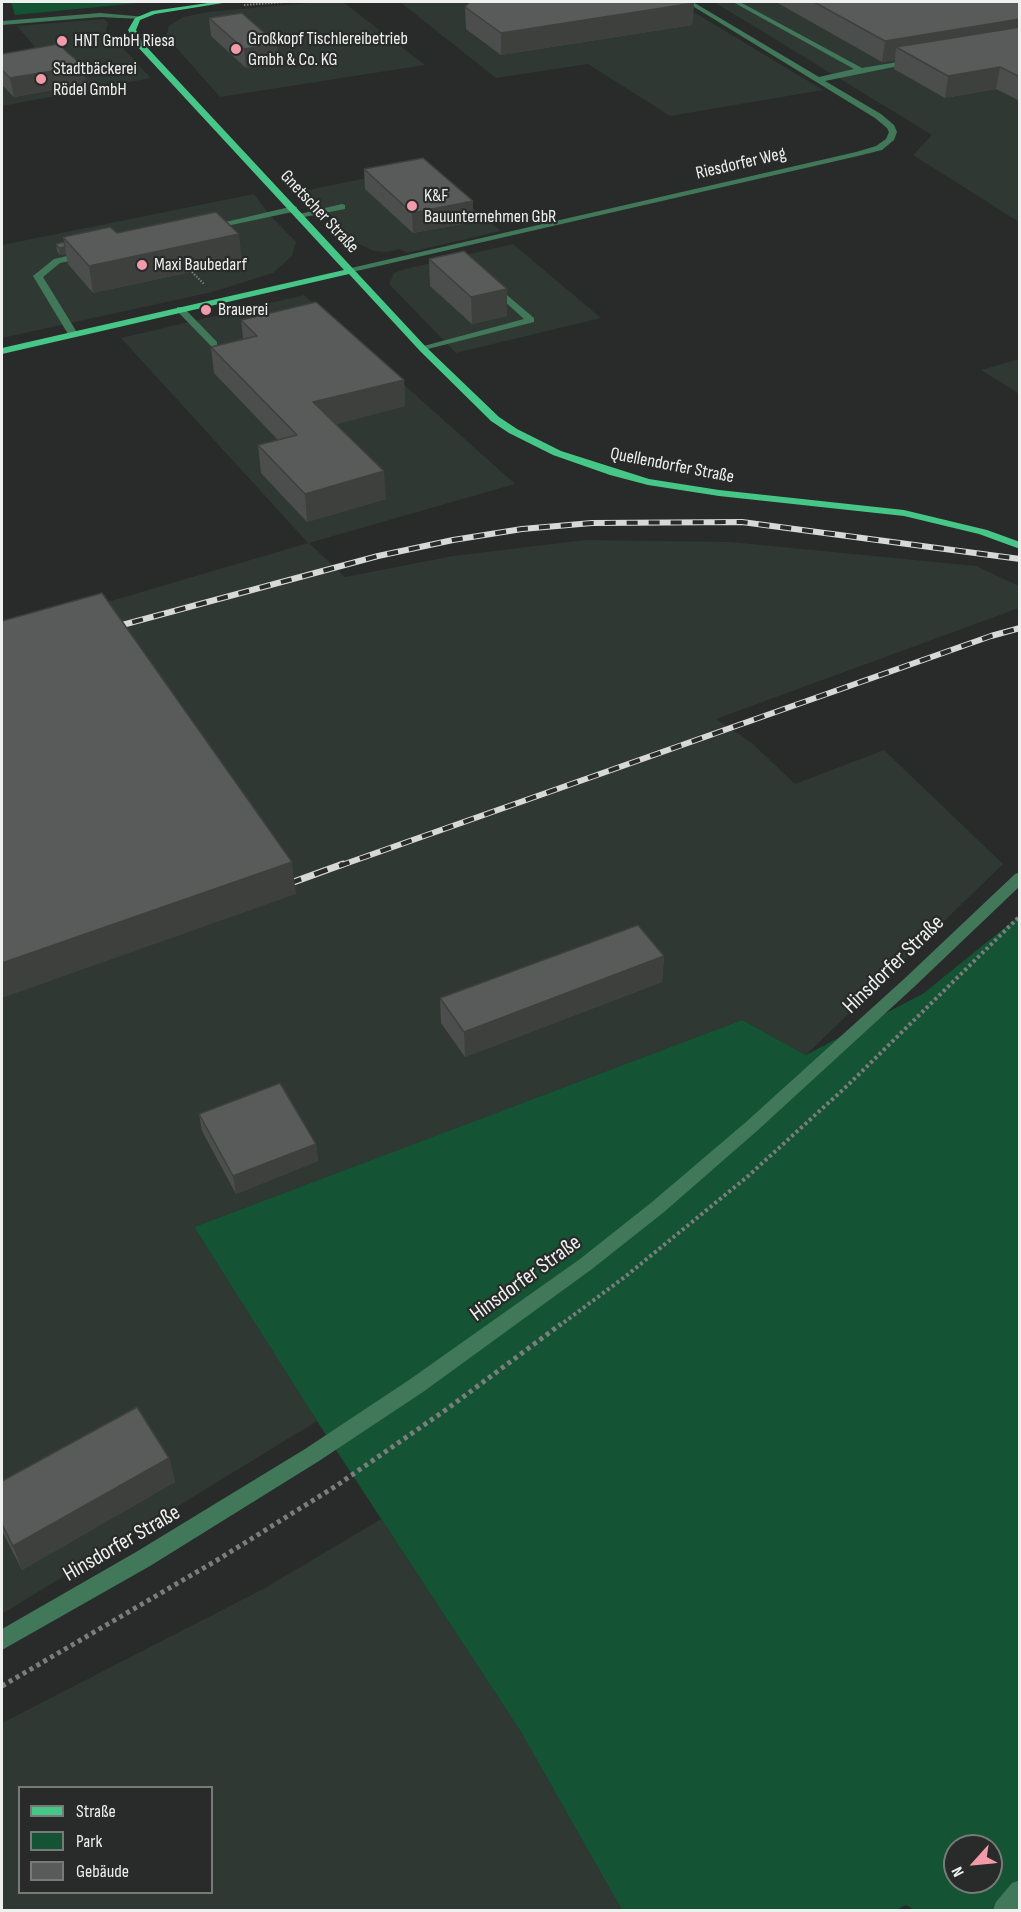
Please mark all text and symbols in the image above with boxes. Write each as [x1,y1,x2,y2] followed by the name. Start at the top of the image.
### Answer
[248,28,408,70] place label: Großkopf Tischlereibetrieb Gmbh & Co. KG
[74,30,175,52] place label: HNT GmbH Riesa
[55,34,69,48] marker: HNT GmbH Riesa
[229,42,243,56] marker: Großkopf Tischlereibetrieb Gmbh & Co. KG
[53,58,137,100] place label: Stadtbäckerei Rödel GmbH
[34,72,48,86] marker: Stadtbäckerei Rödel GmbH
[694,143,788,185] street label: Riesdorfer Weg
[275,166,363,258] street label: Gnetscher Straße
[424,185,556,228] place label: K&F Bauunternehmen GbR
[405,199,419,213] marker: K&F Bauunternehmen GbR
[154,254,247,276] place label: Maxi Baubedarf
[135,258,149,272] marker: Maxi Baubedarf
[218,299,268,321] place label: Brauerei
[199,303,213,317] marker: Brauerei
[608,443,736,489] street label: Quellendorfer Straße
[838,910,950,1020] street label: Hinsdorfer Straße
[465,1230,587,1328] street label: Hinsdorfer Straße
[59,1500,185,1588] street label: Hinsdorfer Straße
[18,1786,213,1894] legend
[76,1801,116,1822] text: Straße
[76,1831,102,1852] text: Park
[943,1834,1003,1894] north arrow
[76,1861,129,1882] text: Gebäude
[948,1863,969,1880] text: N

